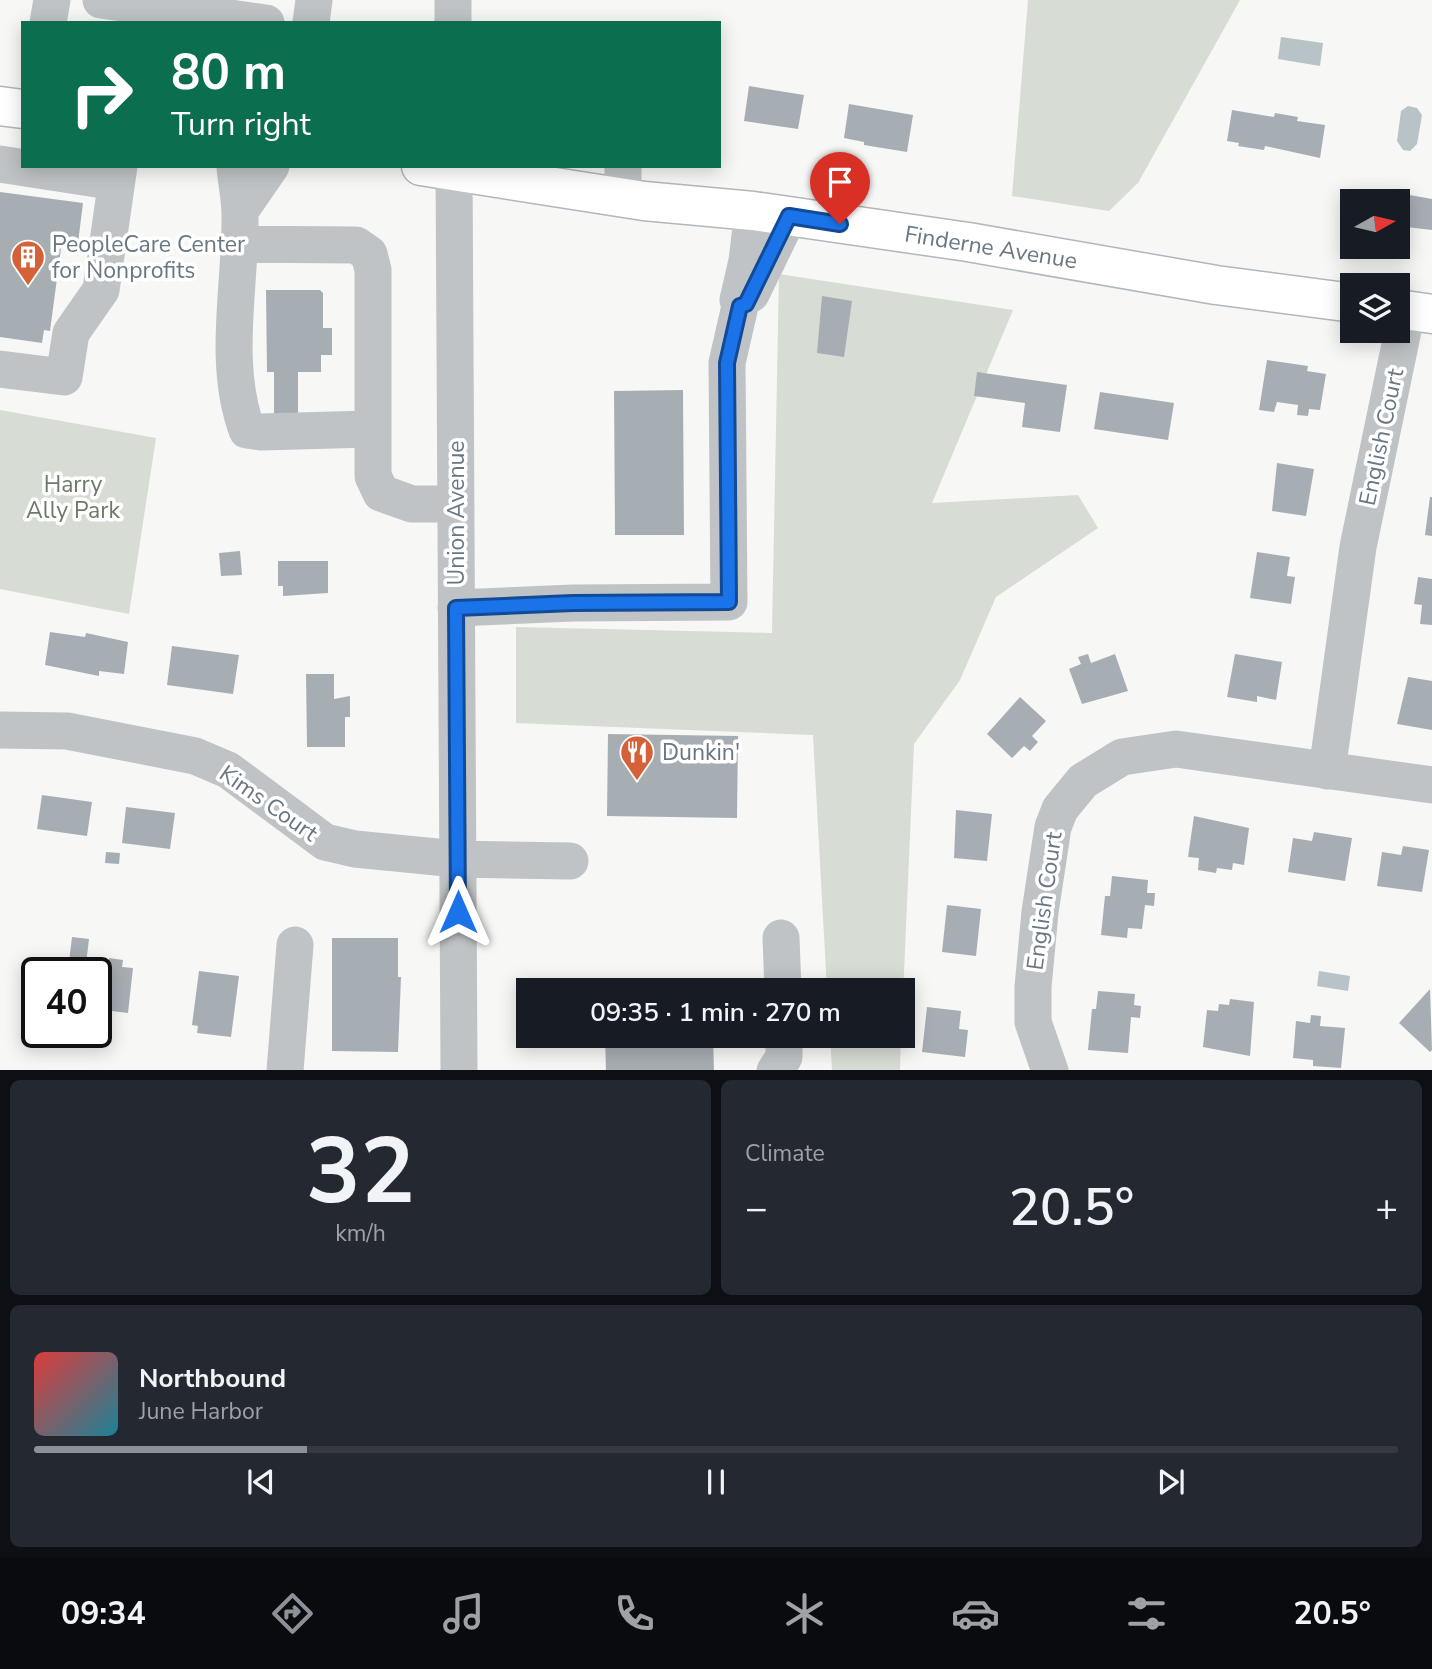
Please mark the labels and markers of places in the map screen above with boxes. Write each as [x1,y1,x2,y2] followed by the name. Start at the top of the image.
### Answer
[810,152,870,224] pin
[52,229,246,286] place label: PeopleCare Center for Nonprofits
[9,238,47,287] building icon: PeopleCare Center for Nonprofits
[618,733,656,782] restaurant icon: Dunkin'
[662,737,740,768] place label: Dunkin'

